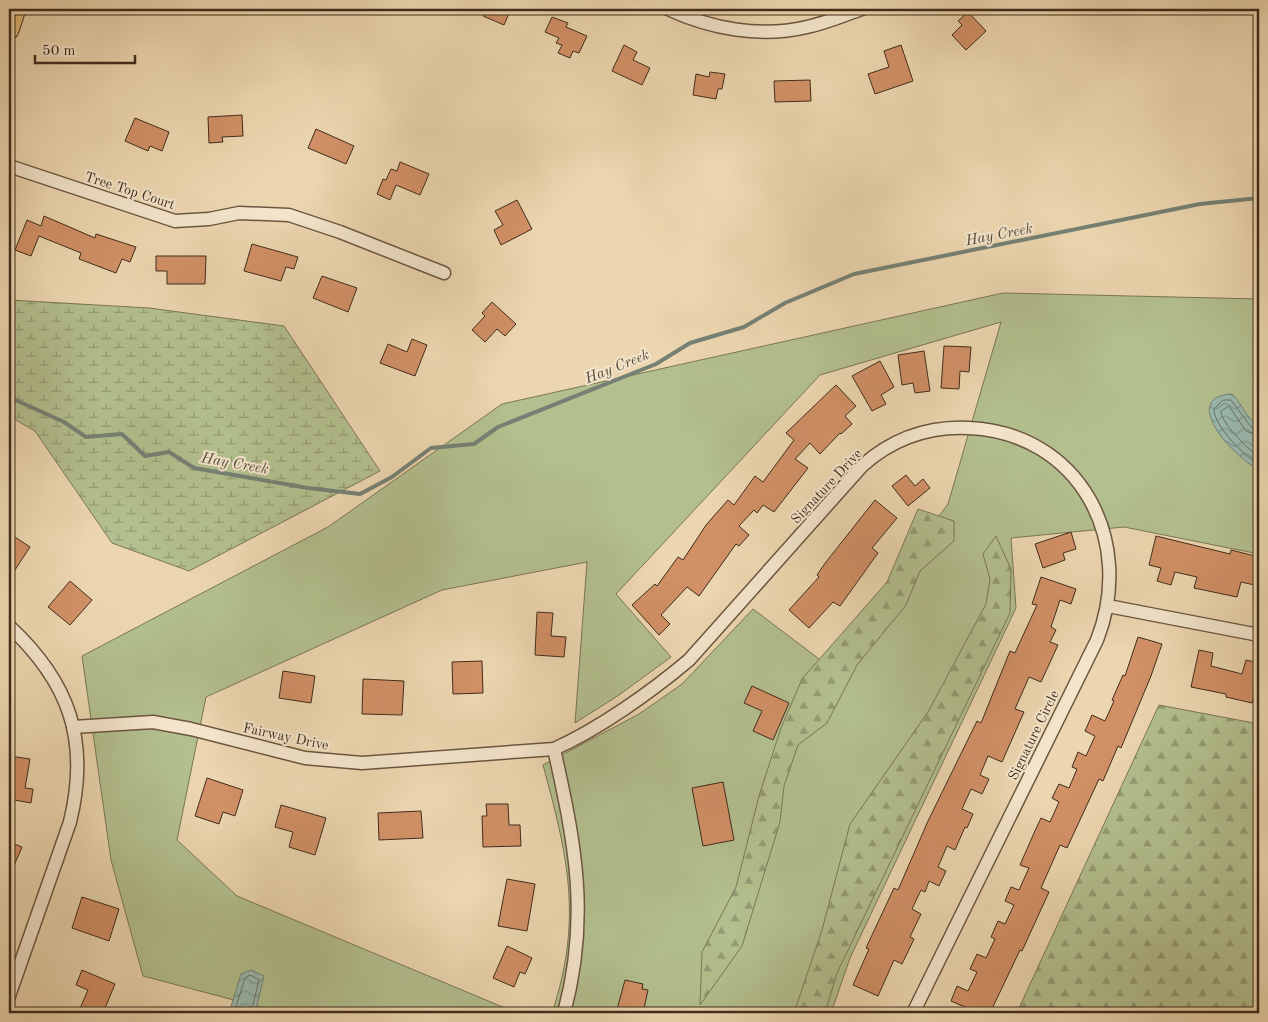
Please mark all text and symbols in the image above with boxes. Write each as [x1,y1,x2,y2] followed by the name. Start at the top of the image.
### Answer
[35,32,135,64] scale bar
[42,44,76,59] text: 50 m
[83,170,177,212] street label: Tree Top Court
[963,222,1034,250] water label: Hay Creek
[582,348,652,387] water label: Hay Creek
[789,447,865,527] street label: Signature Drive
[199,451,270,478] water label: Hay Creek
[1006,688,1062,783] street label: Signature Circle
[242,721,330,753] street label: Fairway Drive

